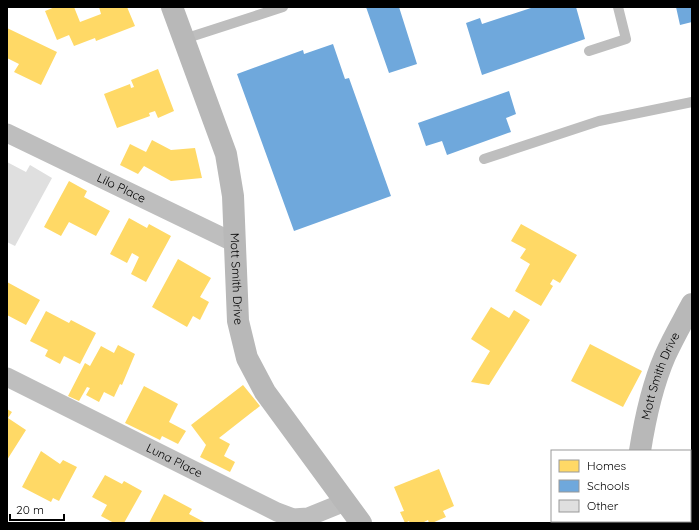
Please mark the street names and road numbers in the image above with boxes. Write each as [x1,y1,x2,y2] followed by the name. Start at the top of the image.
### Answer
[95,170,149,206] street label: Lilo Place
[227,232,247,326] street label: Mott Smith Drive
[638,329,683,421] street label: Mott Smith Drive
[144,440,205,481] street label: Luna Place

